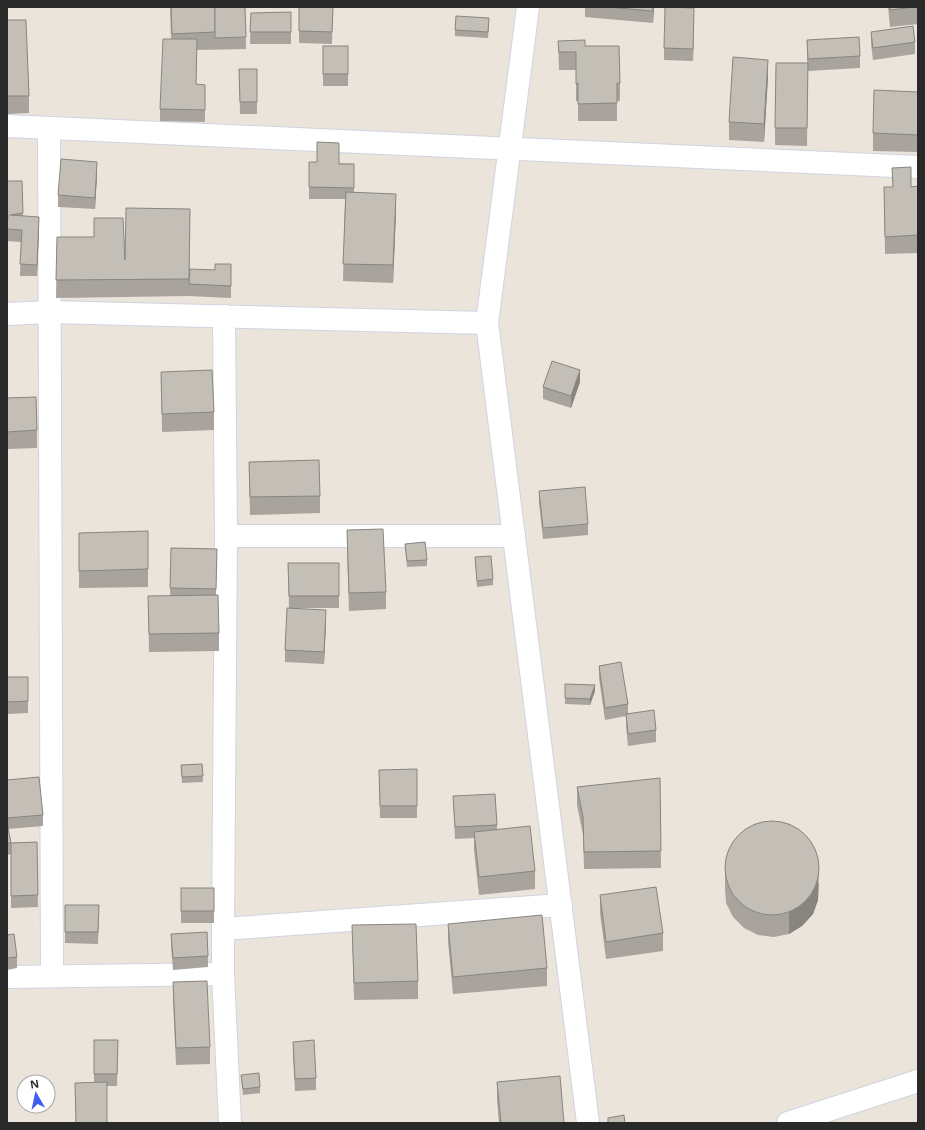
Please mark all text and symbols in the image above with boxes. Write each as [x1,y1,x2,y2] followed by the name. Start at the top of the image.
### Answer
[16,1074,56,1114] north arrow
[29,1076,40,1092] text: N

